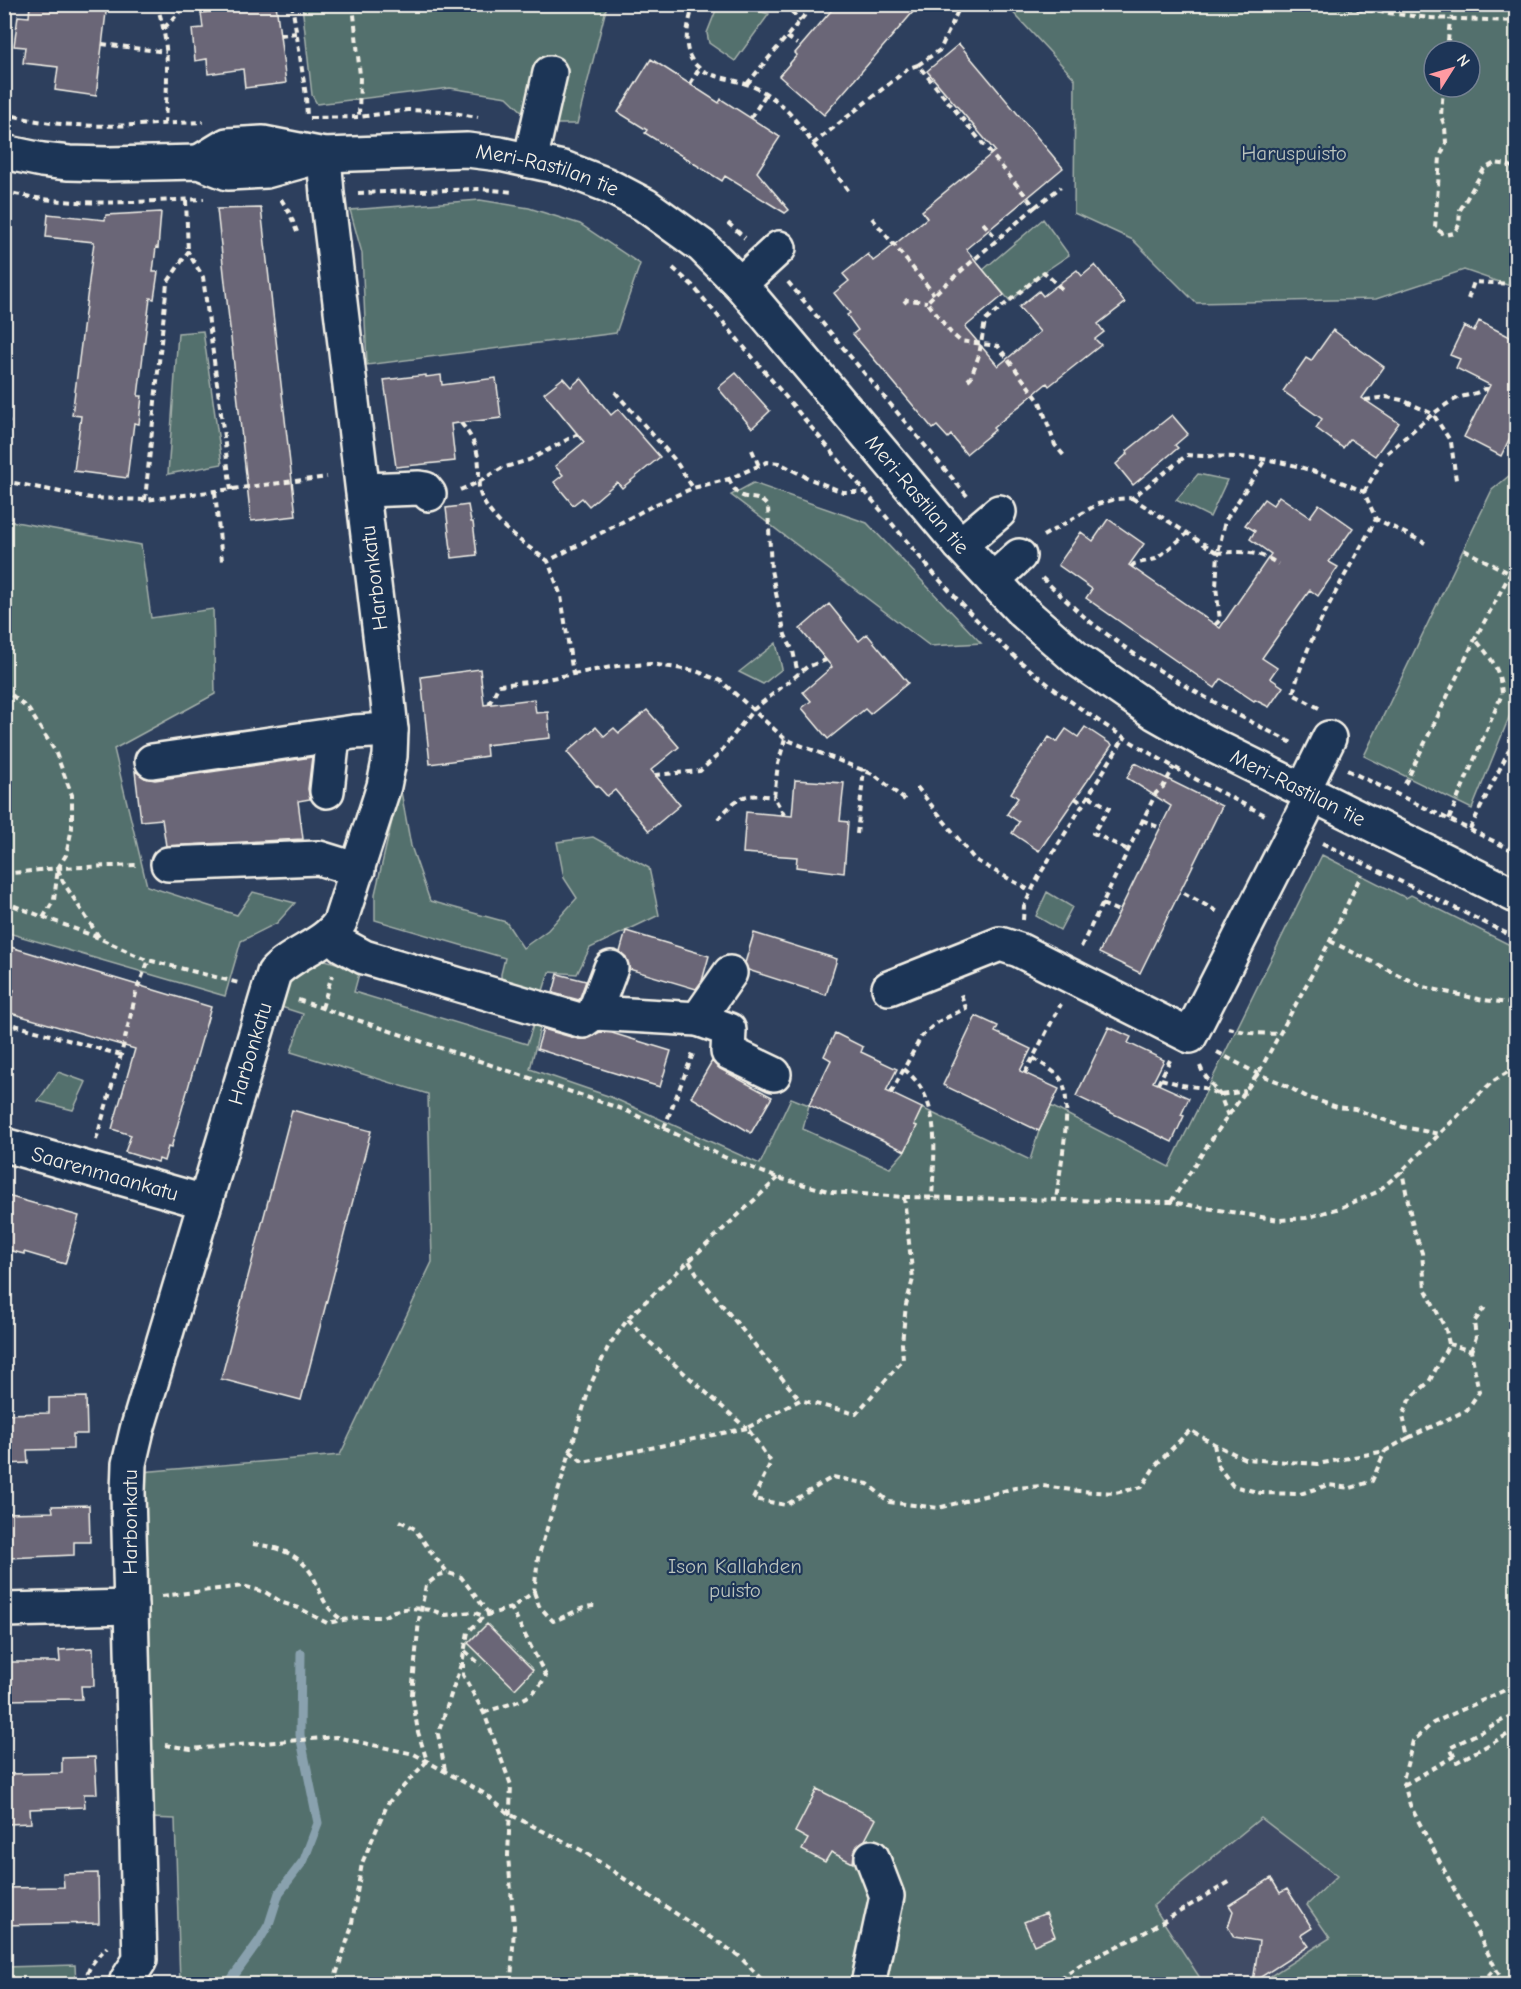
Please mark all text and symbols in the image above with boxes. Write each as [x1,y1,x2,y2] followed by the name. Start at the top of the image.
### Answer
[1422,39,1482,99] north arrow
[1453,51,1474,70] text: N
[475,139,623,201] street label: Meri-Rastilan tie
[1241,141,1347,165] park label: Haruspuisto
[860,430,974,559] street label: Meri-Rastilan tie
[356,524,392,632] street label: Harbonkatu
[1226,744,1369,831] street label: Meri-Rastilan tie
[223,999,277,1108] street label: Harbonkatu
[29,1141,181,1206] street label: Saarenmaankatu
[118,1469,142,1575] street label: Harbonkatu
[668,1554,802,1602] park label: Ison Kallahden puisto

